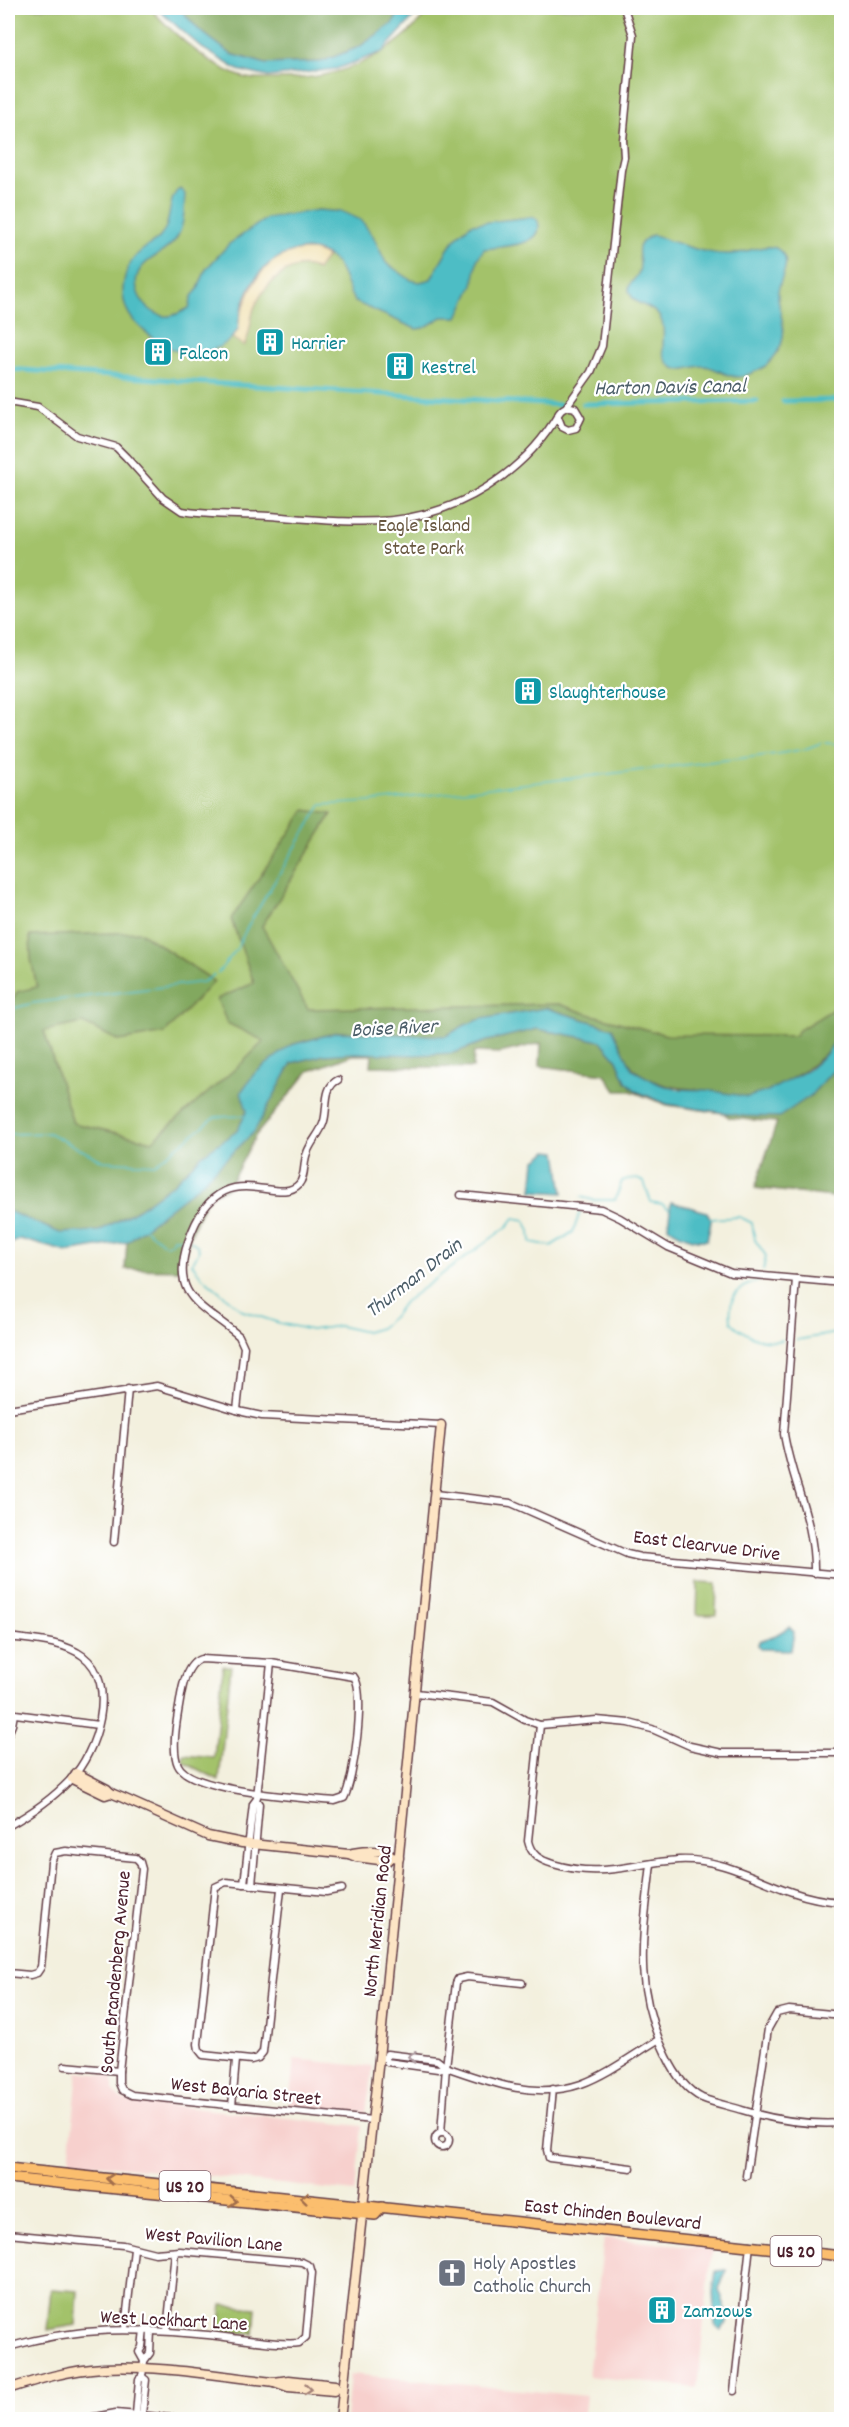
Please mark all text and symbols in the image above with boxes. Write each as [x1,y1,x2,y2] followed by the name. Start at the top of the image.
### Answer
[254,326,286,358] building icon: Harrier
[291,331,346,359] place label: Harrier
[142,336,174,368] building icon: Falcon
[179,341,228,369] place label: Falcon
[384,350,416,382] building icon: Kestrel
[421,355,476,383] place label: Kestrel
[594,373,748,405] water label: Harton Davis Canal
[378,513,470,564] park label: Eagle Island State Park
[512,675,544,707] building icon: Slaughterhouse
[549,680,666,708] place label: Slaughterhouse
[350,1013,440,1047] water label: Boise River
[360,1231,471,1327] water label: Thurman Drain
[631,1524,782,1570] street label: East Clearvue Drive
[357,1844,401,1999] street label: North Meridian Road
[94,1870,140,2075] street label: South Brandenberg Avenue
[408,2051,417,2063] one-way arrow
[169,2071,322,2115] street label: West Bavaria Street
[160,2171,210,2201] road number: US 20
[105,2173,114,2186] one-way arrow
[299,2192,308,2205] one-way arrow
[523,2193,703,2239] street label: East Chinden Boulevard
[228,2194,237,2207] one-way arrow
[144,2221,284,2261] street label: West Pavilion Lane
[770,2236,822,2266] road number: US 20
[473,2251,591,2302] place label: Holy Apostles Catholic Church
[436,2257,468,2289] church icon: Holy Apostles Catholic Church
[646,2294,678,2326] building icon: Zamzows
[683,2299,753,2327] place label: Zamzows
[99,2304,248,2340] street label: West Lockhart Lane
[304,2382,313,2395] one-way arrow

